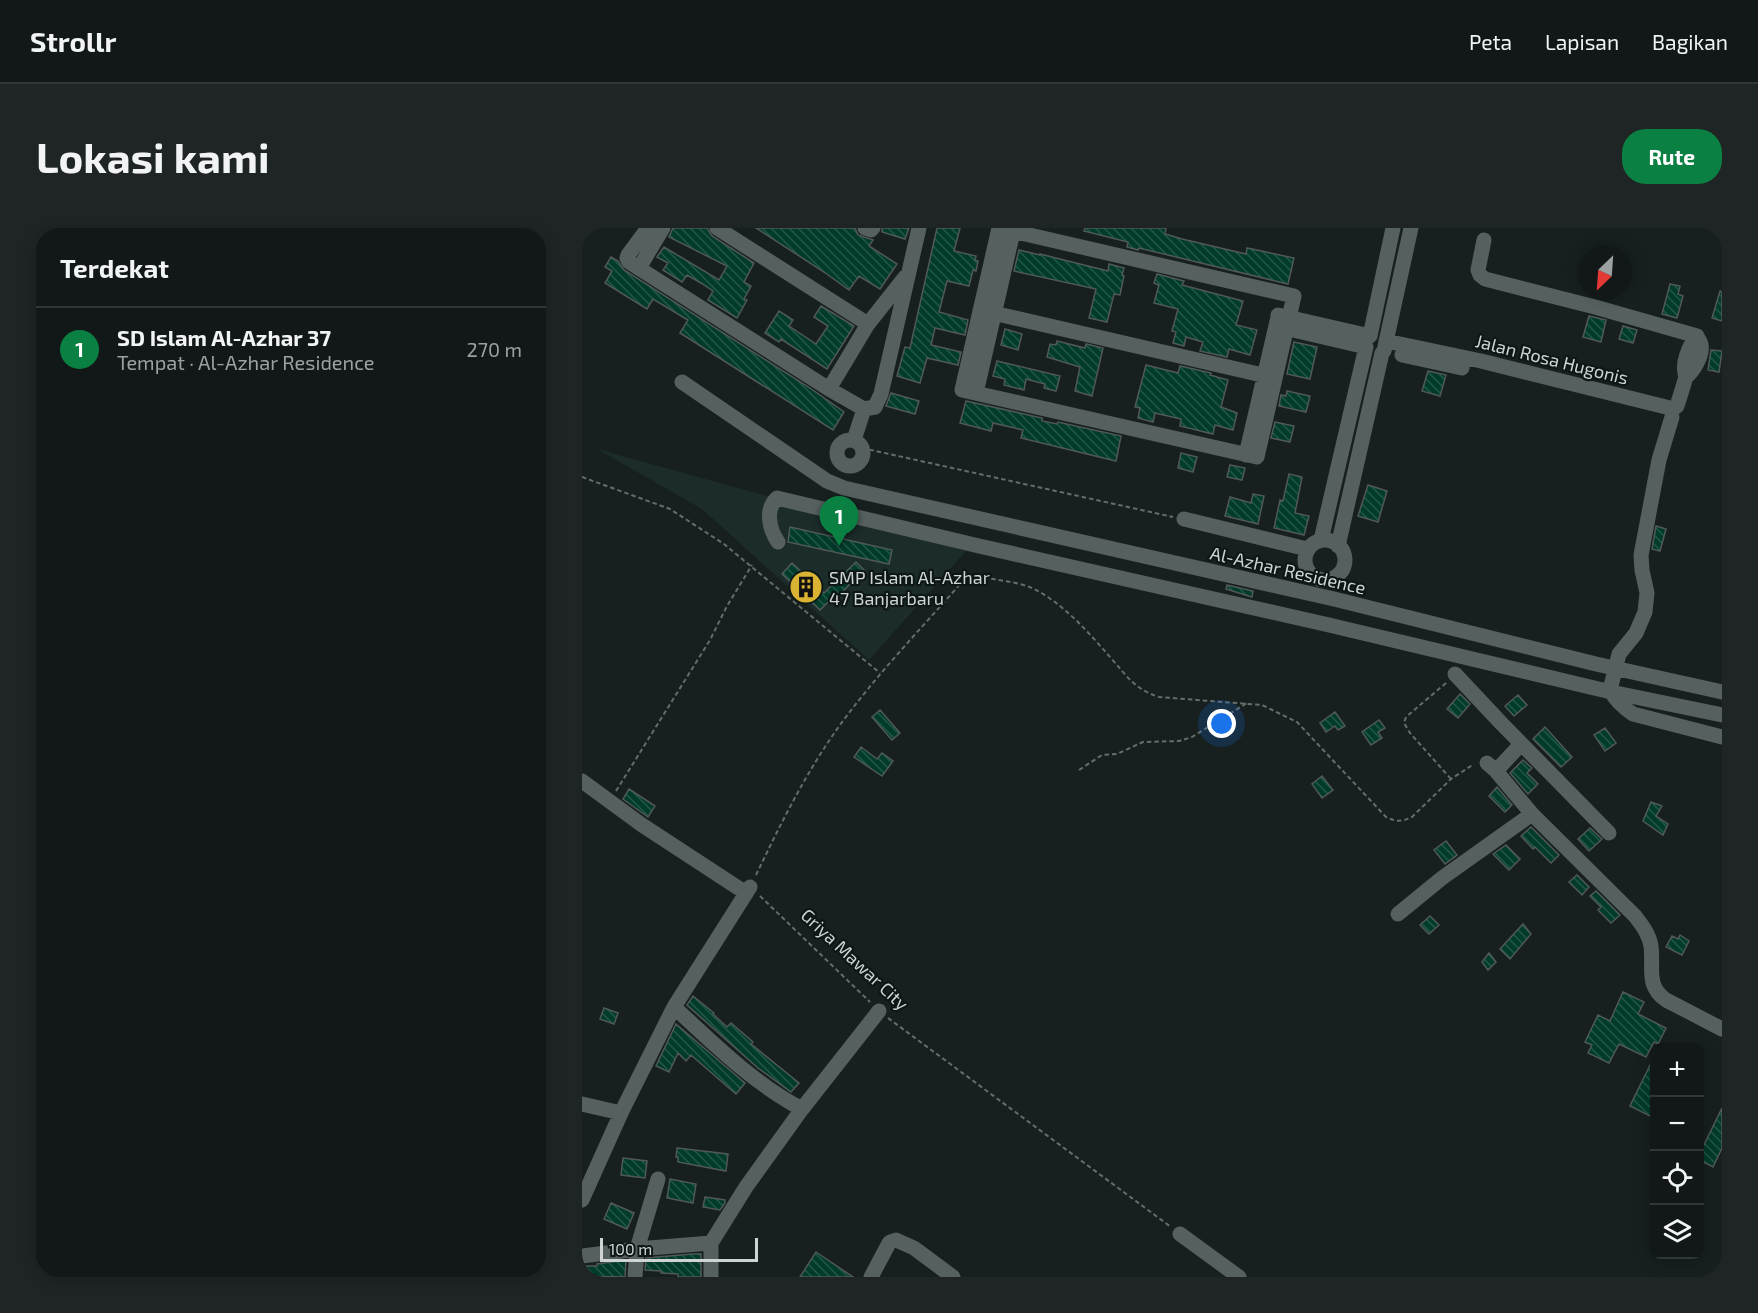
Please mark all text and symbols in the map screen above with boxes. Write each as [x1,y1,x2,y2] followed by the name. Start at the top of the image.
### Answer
[30,24,116,58] text: Strollr
[1469,29,1512,54] text: Peta
[1545,29,1619,54] text: Lapisan
[1652,29,1728,54] text: Bagikan
[1622,129,1722,184] button: Rute
[36,131,270,181] text: Lokasi kami
[1578,246,1632,300] north arrow
[60,252,169,283] text: Terdekat
[117,324,331,350] text: SD Islam Al-Azhar 37
[1473,329,1631,389] street label: Jalan Rosa Hugonis
[75,337,84,361] text: 1
[466,337,522,361] text: 270 m
[117,350,375,374] text: Tempat · Al-Azhar Residence
[820,496,858,546] pin: 1
[1208,541,1368,599] street label: Al-Azhar Residence
[829,566,990,609] place label: SMP Islam Al-Azhar 47 Banjarbaru
[788,569,824,605] building icon: SMP Islam Al-Azhar 47 Banjarbaru
[1207,709,1236,738] your location
[797,904,914,1015] street label: Griya Mawar City
[1650,1043,1704,1259] map controls
[1650,1043,1704,1097] button: +
[1650,1097,1704,1151] button: −
[1650,1151,1704,1205] button: locate
[1650,1205,1704,1259] button: layers
[600,1235,758,1262] scale bar
[609,1239,652,1258] text: 100 m

